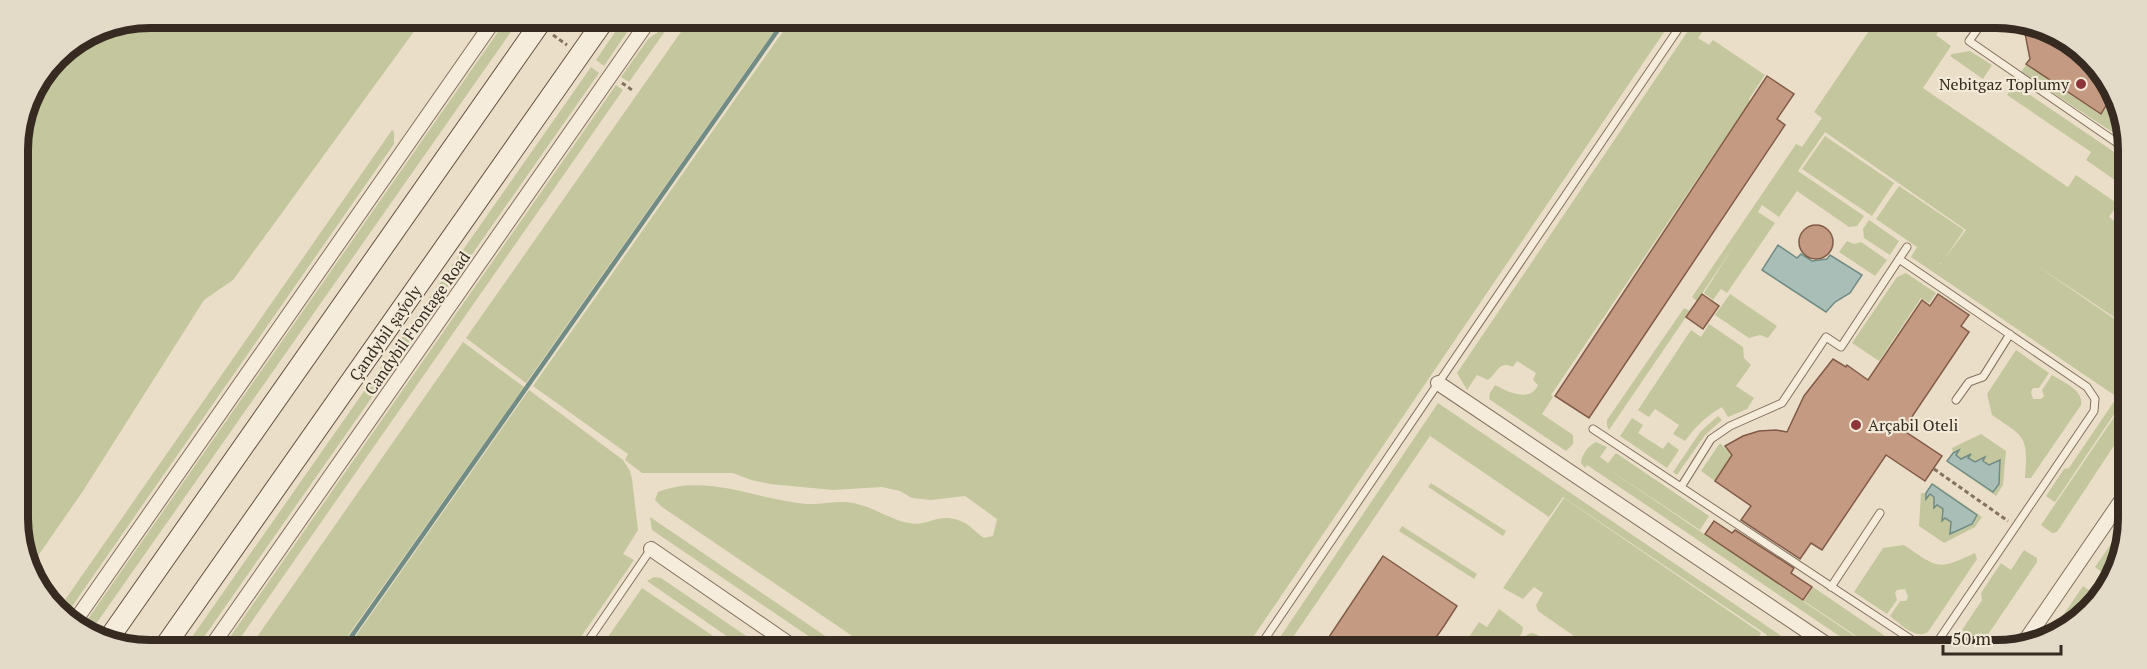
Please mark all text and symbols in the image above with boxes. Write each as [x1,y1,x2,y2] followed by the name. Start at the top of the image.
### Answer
[1939,73,2070,95] place label: Nebitgaz Toplumy
[2074,77,2088,91] marker: Nebitgaz Toplumy
[359,247,475,399] street label: Candybil Frontage Road
[344,280,427,385] street label: Çandybil şaýoly
[1868,414,1958,436] place label: Arçabil Oteli
[1849,418,1863,432] marker: Arçabil Oteli
[1943,618,2062,656] scale bar
[1952,626,1992,650] text: 50 m

